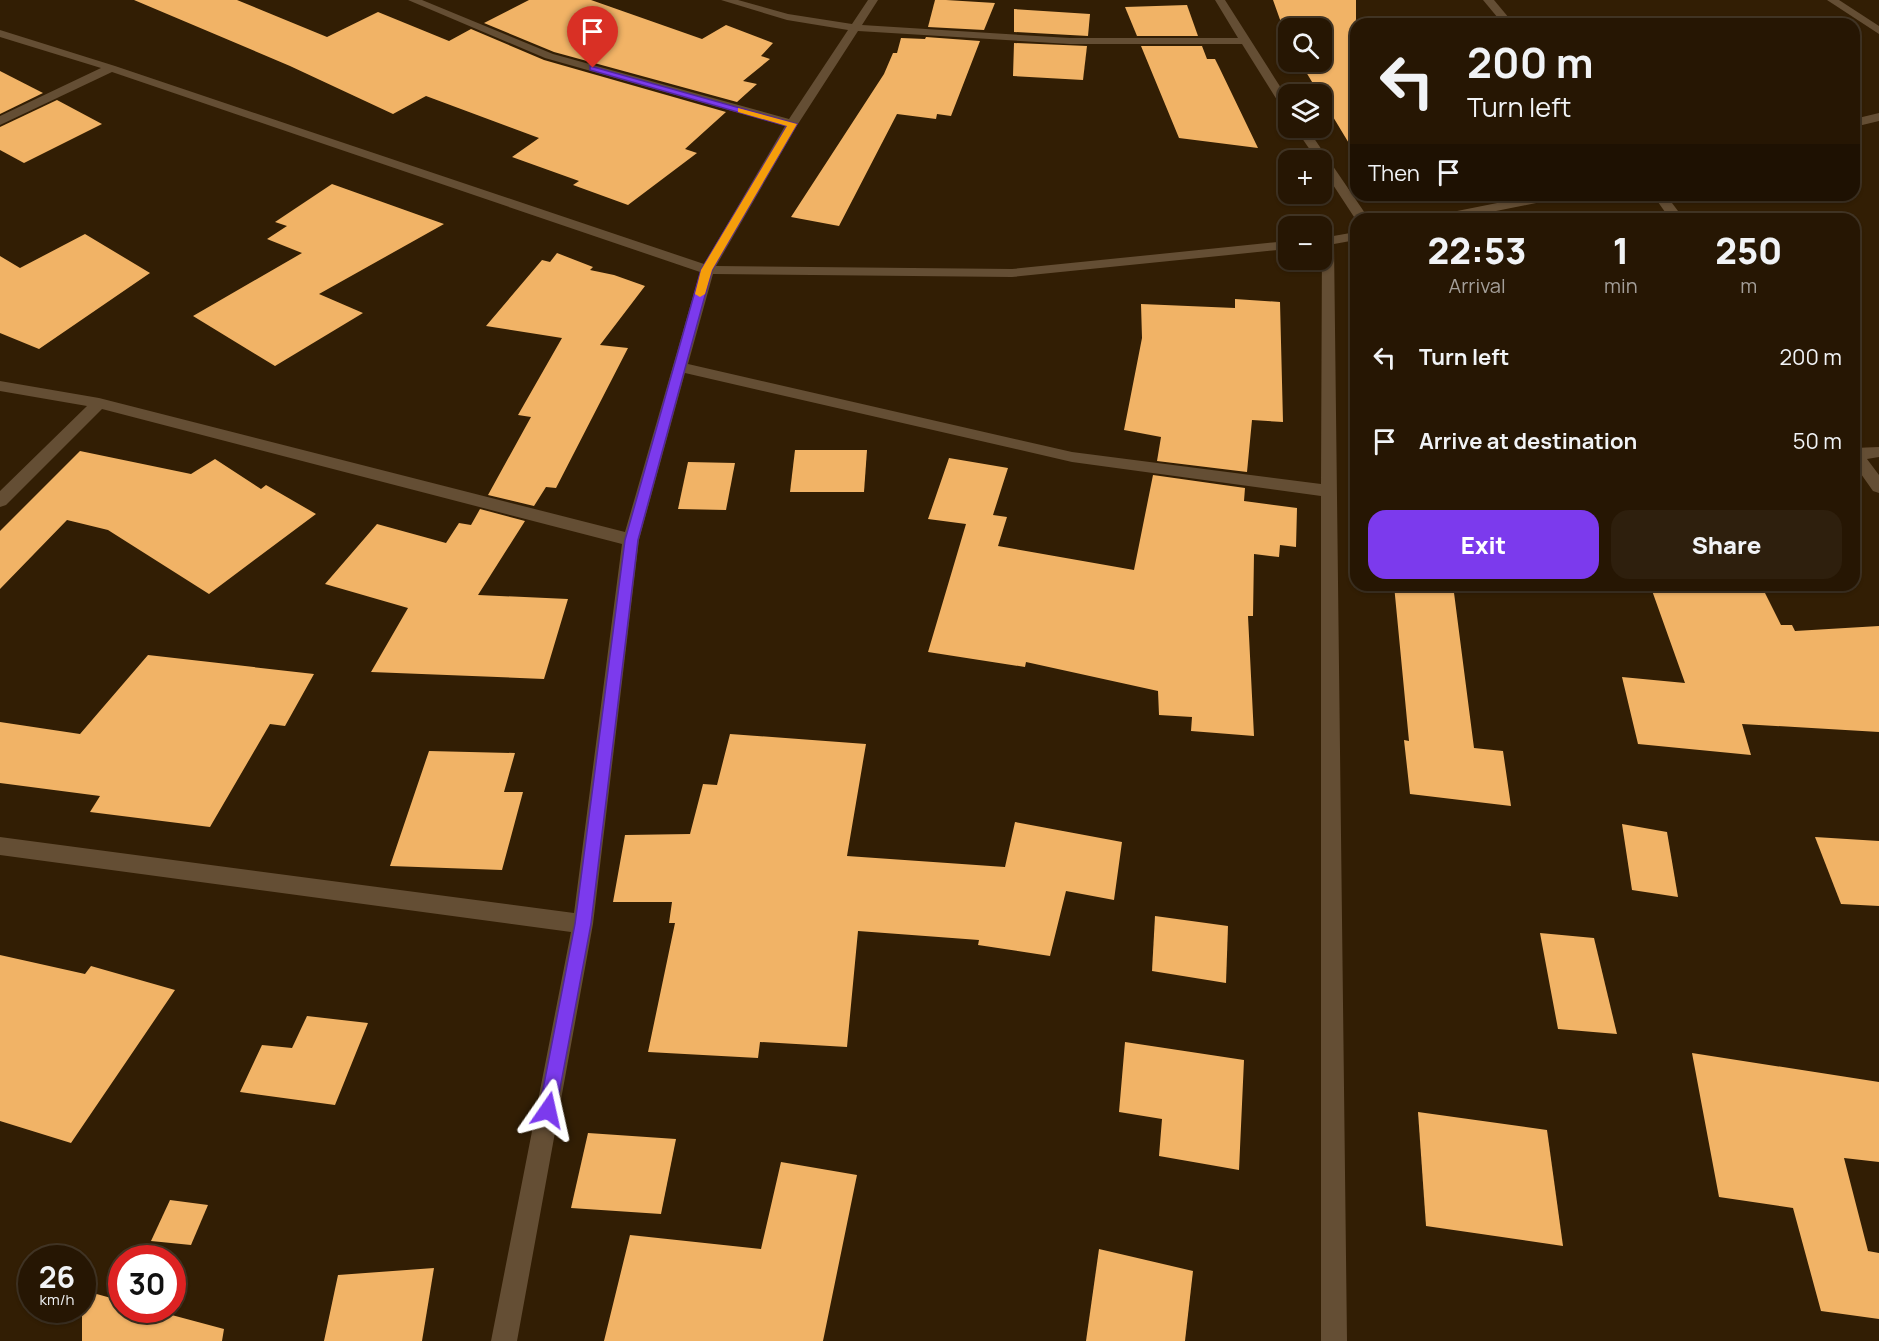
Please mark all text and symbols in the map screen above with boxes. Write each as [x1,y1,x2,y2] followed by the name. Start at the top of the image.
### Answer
[567,6,618,68] pin
[576,15,609,48] icon: arrive
[1278,18,1332,270] map controls
[1278,18,1332,72] button: search
[1467,33,1593,91] text: 200 m
[1368,42,1446,120] icon: left
[1278,84,1332,138] button: layers
[1467,88,1571,125] text: Turn left
[1278,150,1332,204] button: +
[1432,156,1465,189] icon: arrive
[1368,158,1420,188] text: Then
[1278,216,1332,270] button: −
[1428,226,1526,275] text: 22:53
[1613,226,1629,275] text: 1
[1715,226,1782,275] text: 250
[1448,272,1506,299] text: Arrival
[1604,272,1638,299] text: min
[1740,272,1757,299] text: m
[1368,341,1401,374] icon: left
[1419,342,1509,372] text: Turn left
[1780,342,1842,372] text: 200 m
[1368,425,1401,458] icon: arrive
[1419,426,1637,456] text: Arrive at destination
[1793,426,1842,456] text: 50 m
[1368,510,1599,579] button: Exit
[1611,510,1842,579] button: Share
[516,1078,580,1142] position arrow
[108,1245,186,1323] speed limit sign: 30
[39,1256,75,1297] text: 26
[40,1289,74,1310] text: km/h

